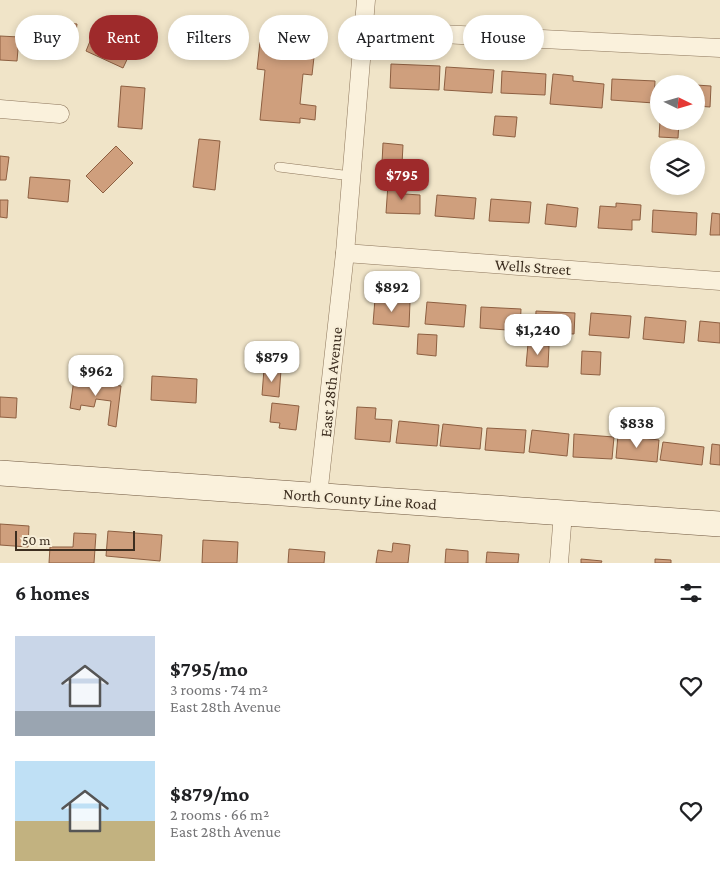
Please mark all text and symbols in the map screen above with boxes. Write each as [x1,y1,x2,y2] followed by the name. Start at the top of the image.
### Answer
[15,15,79,60] chip: Buy
[89,15,158,60] chip: Rent
[168,15,249,60] chip: Filters
[259,15,328,60] chip: New
[338,15,453,60] chip: Apartment
[463,15,544,60] chip: House
[650,75,705,130] north arrow
[650,75,705,195] map controls
[650,140,705,195] button: layers
[372,158,432,201] pin: $795
[386,166,418,183] text: $795
[494,256,572,278] street label: Wells Street
[362,270,422,313] pin: $892
[375,278,409,295] text: $892
[497,314,579,356] pin: $1,240
[516,321,560,338] text: $1,240
[317,326,345,438] street label: East 28th Avenue
[242,340,302,383] pin: $879
[255,348,289,365] text: $879
[66,354,126,397] pin: $962
[79,362,113,379] text: $962
[607,406,667,449] pin: $838
[620,414,654,431] text: $838
[282,485,438,514] street label: North County Line Road
[15,528,135,551] scale bar
[22,532,50,548] text: 50 m
[677,579,705,607] icon: filters
[15,581,90,605] text: 6 homes
[55,656,115,716] icon: home
[170,657,248,681] text: $795/mo
[677,672,705,700] icon: heart
[170,681,268,698] text: 3 rooms · 74 m²
[170,698,281,715] text: East 28th Avenue
[55,781,115,841] icon: home
[170,782,249,806] text: $879/mo
[677,797,705,825] icon: heart
[170,806,269,823] text: 2 rooms · 66 m²
[170,823,281,840] text: East 28th Avenue

